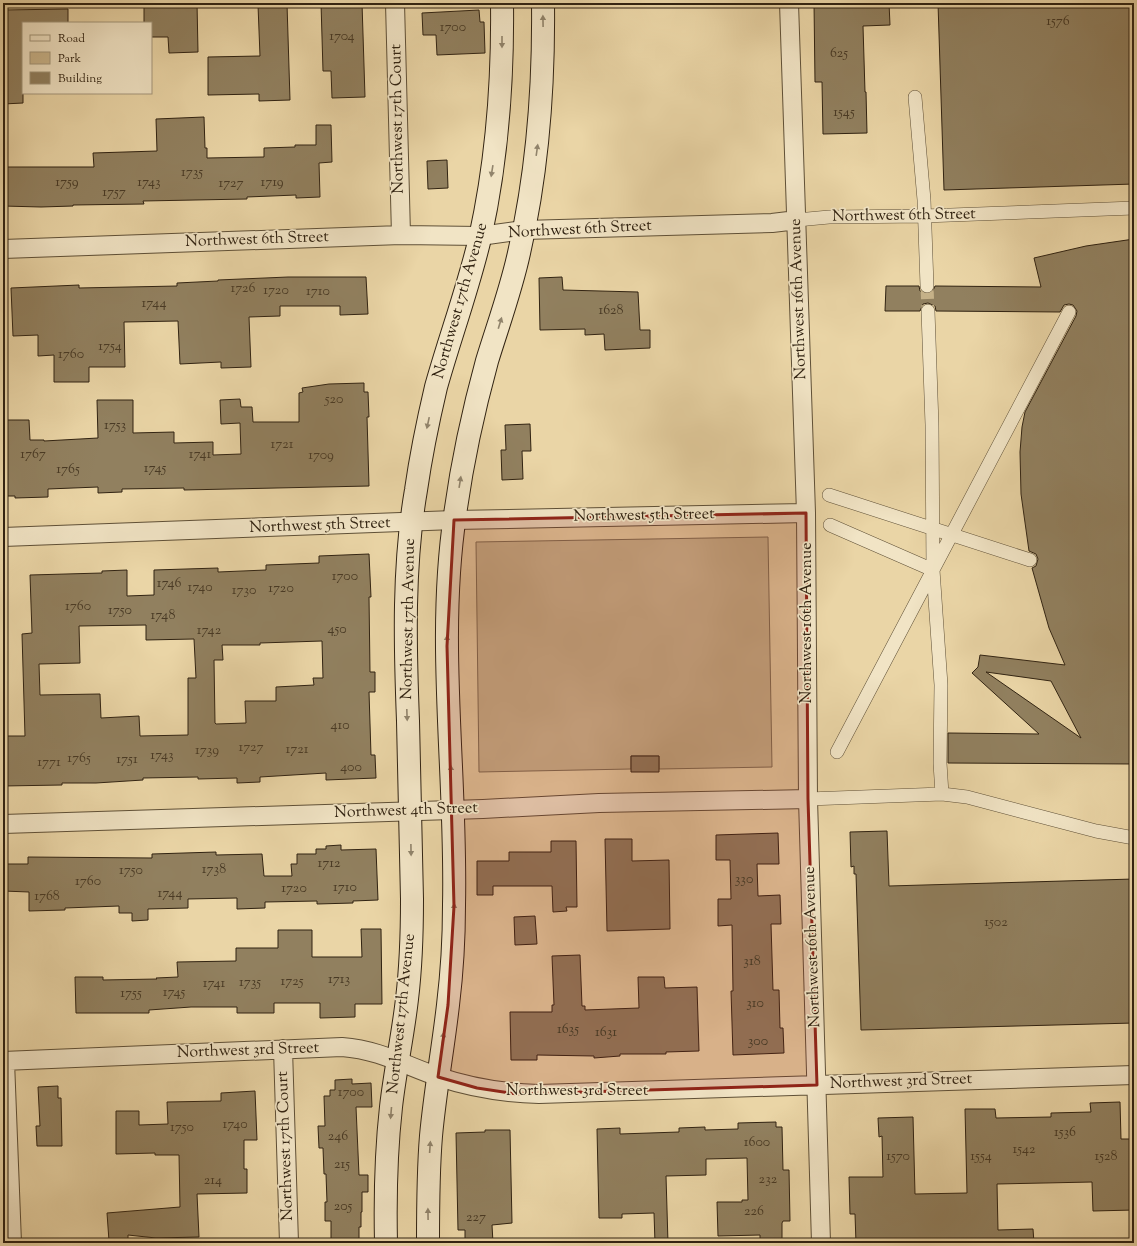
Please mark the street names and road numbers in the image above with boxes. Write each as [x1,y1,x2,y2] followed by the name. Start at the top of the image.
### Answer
[385,43,411,194] street label: Northwest 17th Court
[832,203,977,229] street label: Northwest 6th Street
[508,215,653,245] street label: Northwest 6th Street
[785,218,813,380] street label: Northwest 16th Avenue
[428,220,494,382] street label: Northwest 17th Avenue
[185,226,330,254] street label: Northwest 6th Street
[573,503,715,529] street label: Northwest 5th Street
[249,512,391,540] street label: Northwest 5th Street
[396,538,422,700] street label: Northwest 17th Avenue
[796,542,819,704] street label: Northwest 16th Avenue
[334,797,479,825] street label: Northwest 4th Street
[799,866,827,1028] street label: Northwest 16th Avenue
[382,933,422,1095] street label: Northwest 17th Avenue
[177,1037,320,1065] street label: Northwest 3rd Street
[830,1068,973,1096] street label: Northwest 3rd Street
[272,1070,300,1221] street label: Northwest 17th Court
[506,1080,649,1103] street label: Northwest 3rd Street

